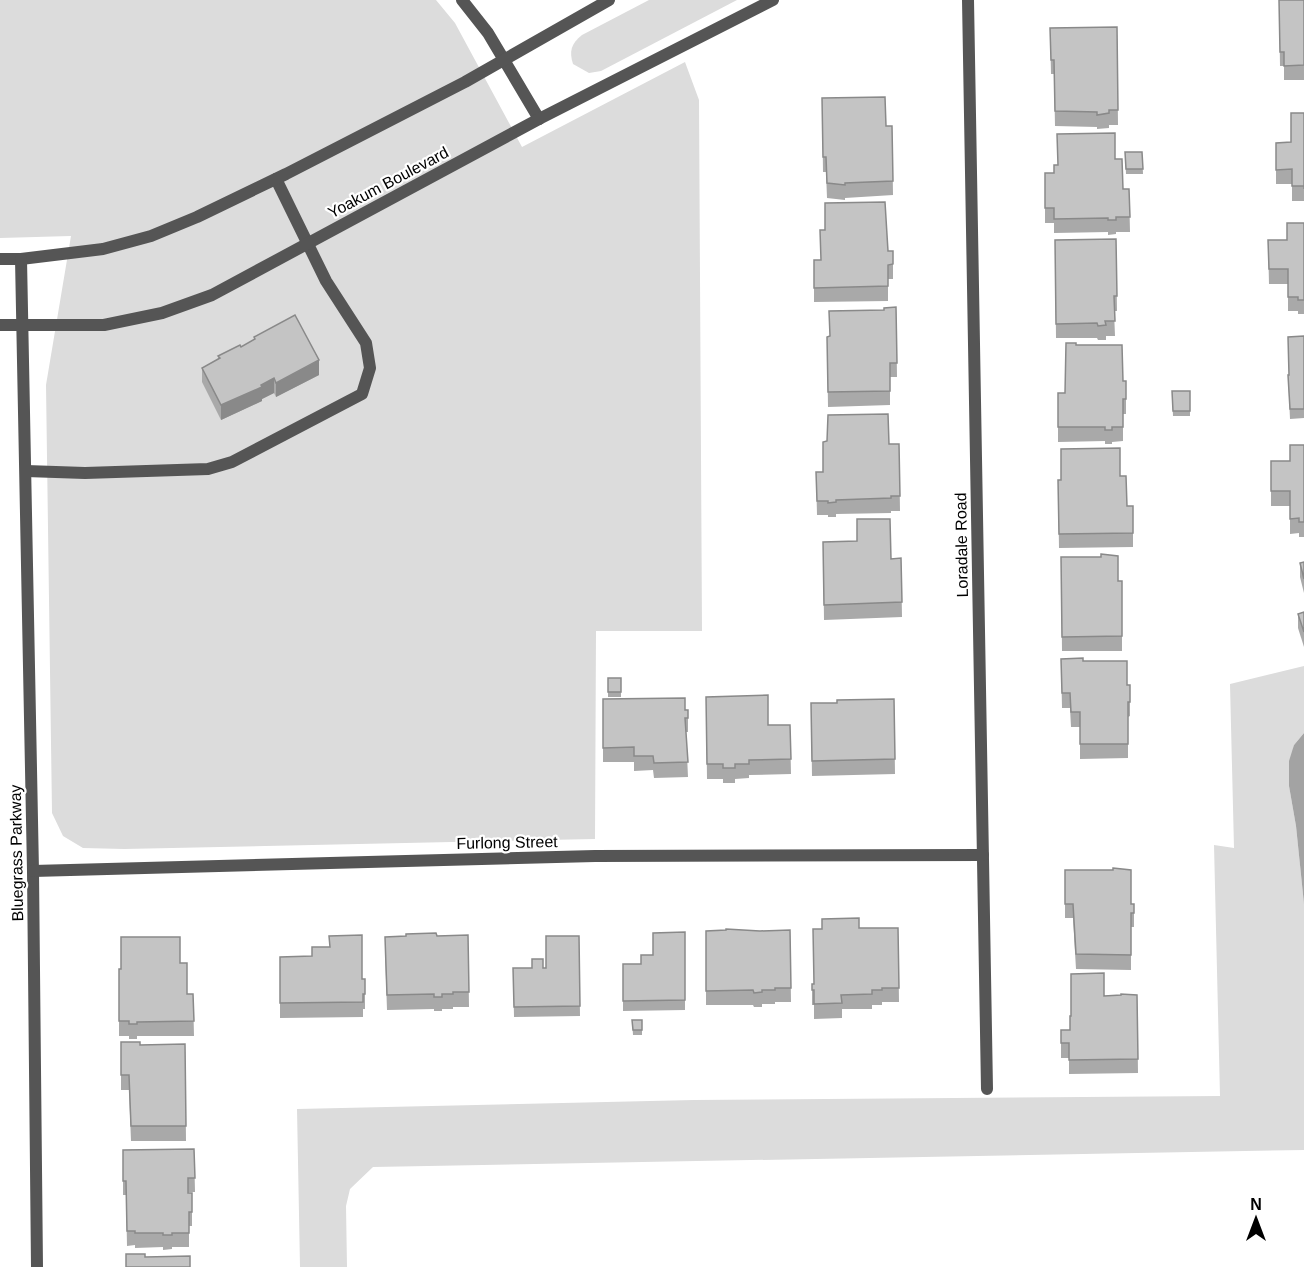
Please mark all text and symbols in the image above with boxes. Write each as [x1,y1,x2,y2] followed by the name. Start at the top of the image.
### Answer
[325,144,451,221] street label: Yoakum Boulevard
[952,492,971,598] street label: Loradale Road
[7,784,26,922] street label: Bluegrass Parkway
[456,833,558,852] street label: Furlong Street
[1226,1189,1286,1249] north arrow
[1250,1196,1262,1213] text: N

